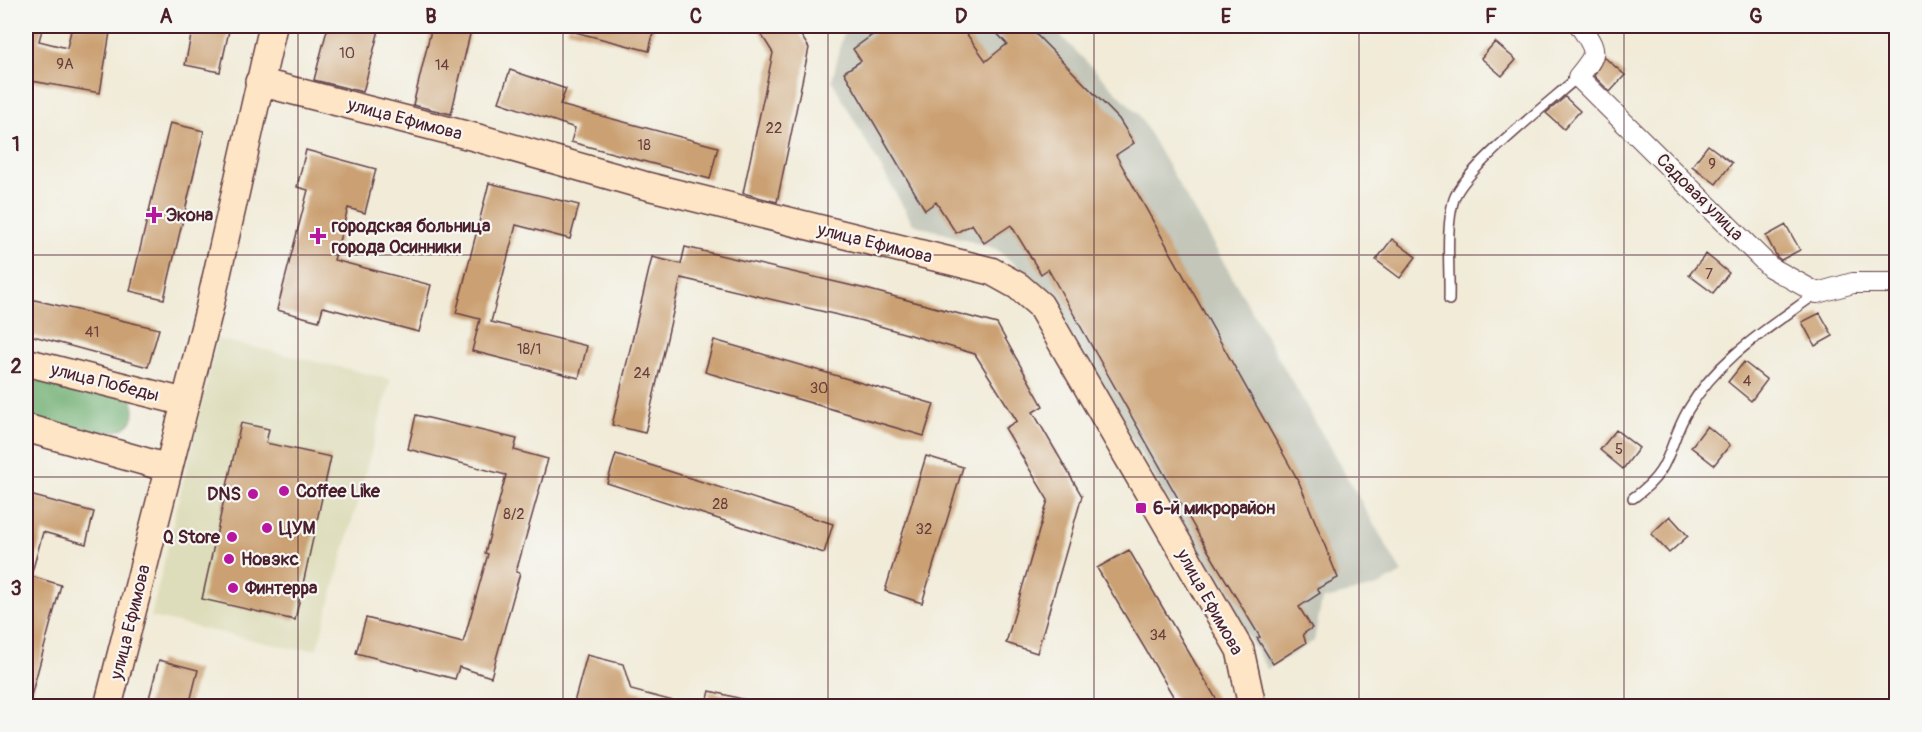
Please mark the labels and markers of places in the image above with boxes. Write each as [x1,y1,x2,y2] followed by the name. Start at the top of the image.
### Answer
[166,204,214,227] place label: Экона
[147,208,161,222] marker: Экона
[331,215,491,259] place label: городская больница города Осинники
[309,227,327,245] marker: городская больница города Осинники
[296,480,381,503] place label: Coffee Like
[207,483,241,506] place label: DNS
[277,484,291,498] marker: Coffee Like
[246,487,260,501] marker: DNS
[1153,497,1275,520] place label: 6-й микрорайон
[1134,501,1148,515] marker: 6-й микрорайон
[279,517,316,540] place label: ЦУМ
[260,521,274,535] marker: ЦУМ
[163,526,221,549] place label: Q Store
[225,530,239,544] marker: Q Store
[241,548,299,571] place label: Новэкс
[222,552,236,566] marker: Новэкс
[244,577,318,600] place label: Финтерра
[226,581,240,595] marker: Финтерра

